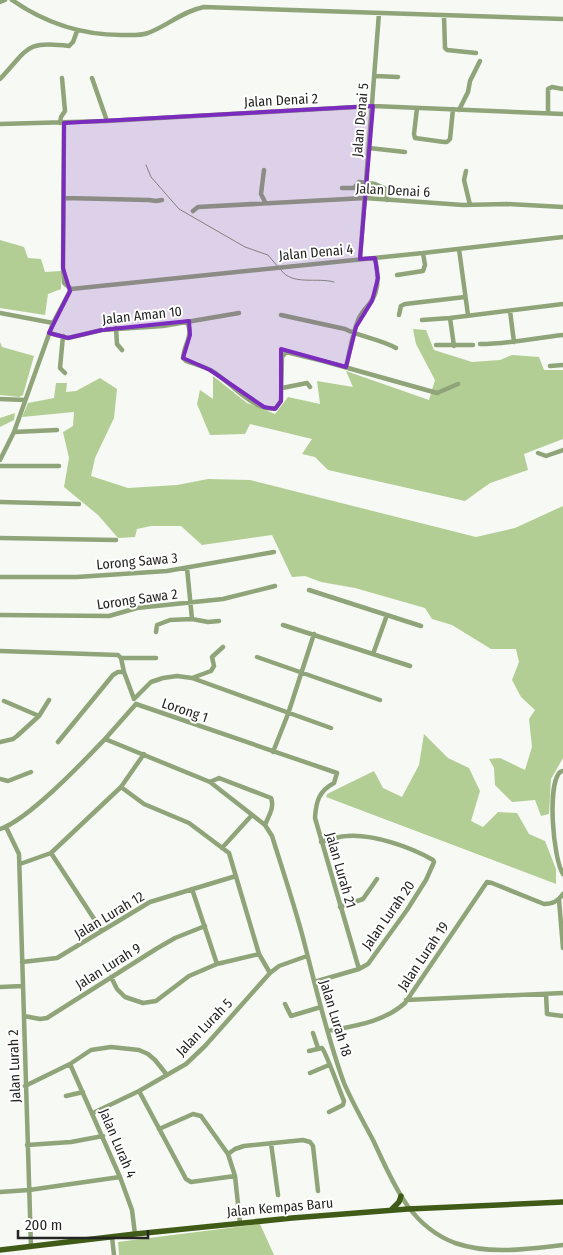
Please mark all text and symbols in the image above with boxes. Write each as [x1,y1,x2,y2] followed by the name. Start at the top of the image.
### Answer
[349,82,372,158] street label: Jalan Denai 5
[244,90,318,111] street label: Jalan Denai 2
[355,180,431,201] street label: Jalan Denai 6
[278,241,354,264] street label: Jalan Denai 4
[101,303,183,328] street label: Jalan Aman 10
[96,549,178,574] street label: Lorong Sawa 3
[96,585,179,614] street label: Lorong Sawa 2
[159,695,210,726] street label: Lorong 1
[322,830,359,910] street label: Jalan Lurah 21
[358,877,418,953] street label: Jalan Lurah 20
[71,888,147,943] street label: Jalan Lurah 12
[394,919,453,994] street label: Jalan Lurah 19
[72,940,144,993] street label: Jalan Lurah 9
[316,978,355,1059] street label: Jalan Lurah 18
[173,995,236,1060] street label: Jalan Lurah 5
[5,1029,24,1103] street label: Jalan Lurah 2
[95,1106,140,1181] street label: Jalan Lurah 4
[226,1194,334,1221] street label: Jalan Kempas Baru
[18,1208,148,1240] scale bar
[25,1216,62,1234] text: 200 m

